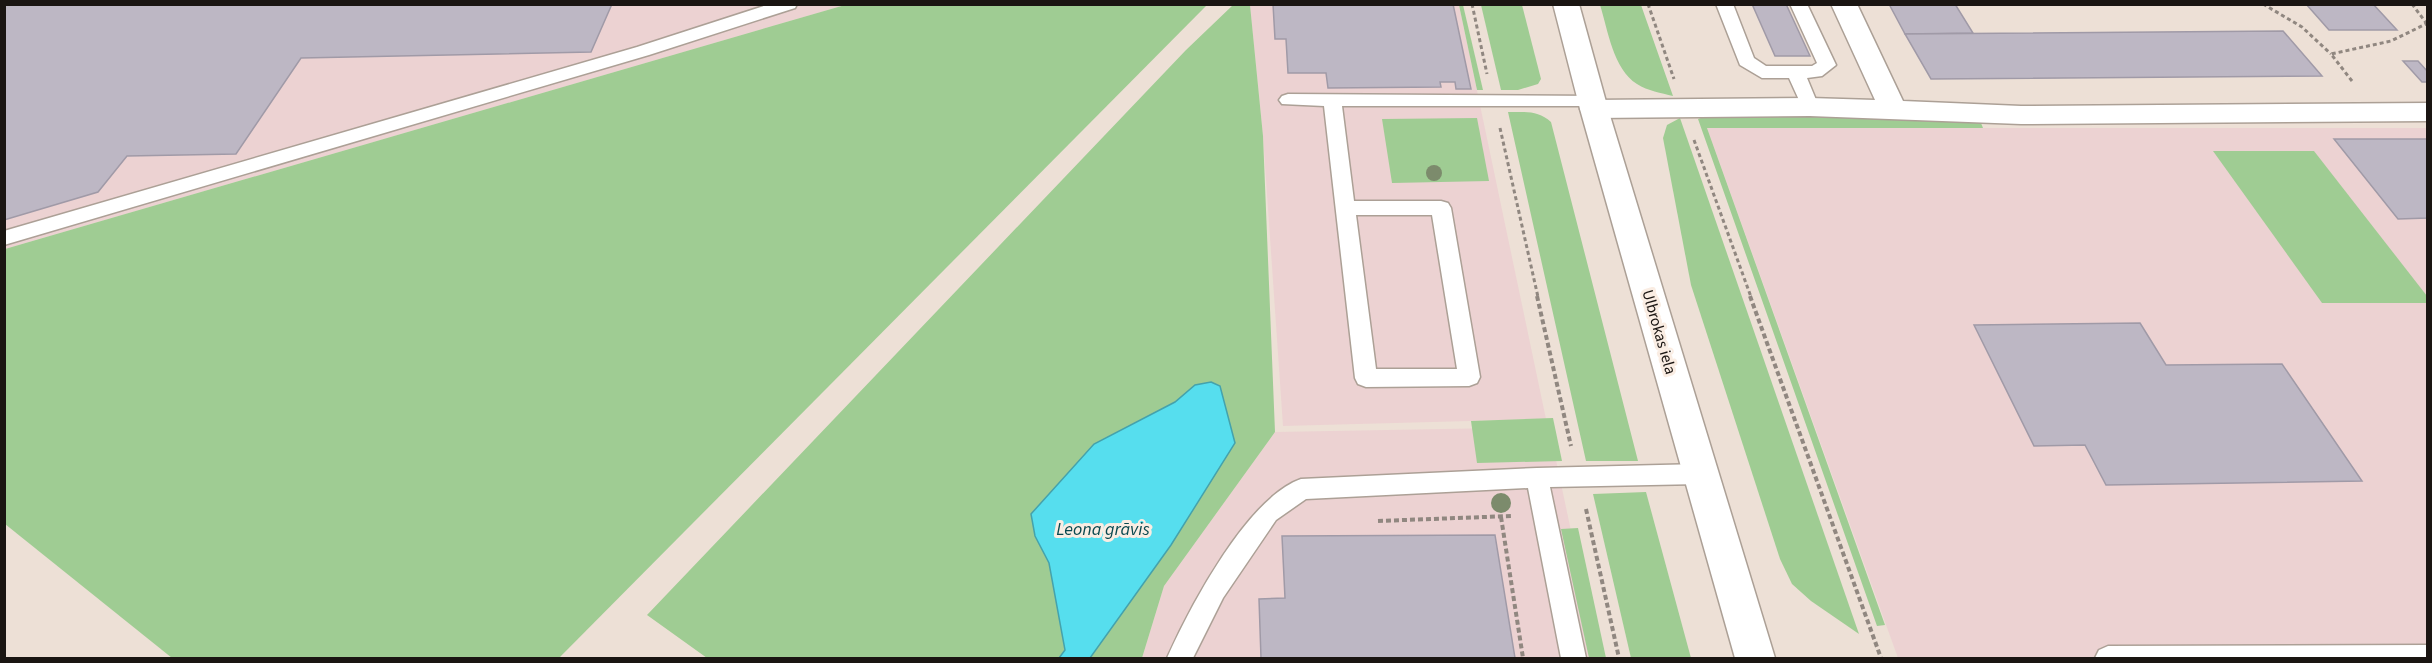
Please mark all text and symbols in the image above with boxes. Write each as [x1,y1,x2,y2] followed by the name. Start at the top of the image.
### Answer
[1636,287,1682,377] street label: Ulbrokas iela
[1056,517,1150,542] water label: Leona grāvis

